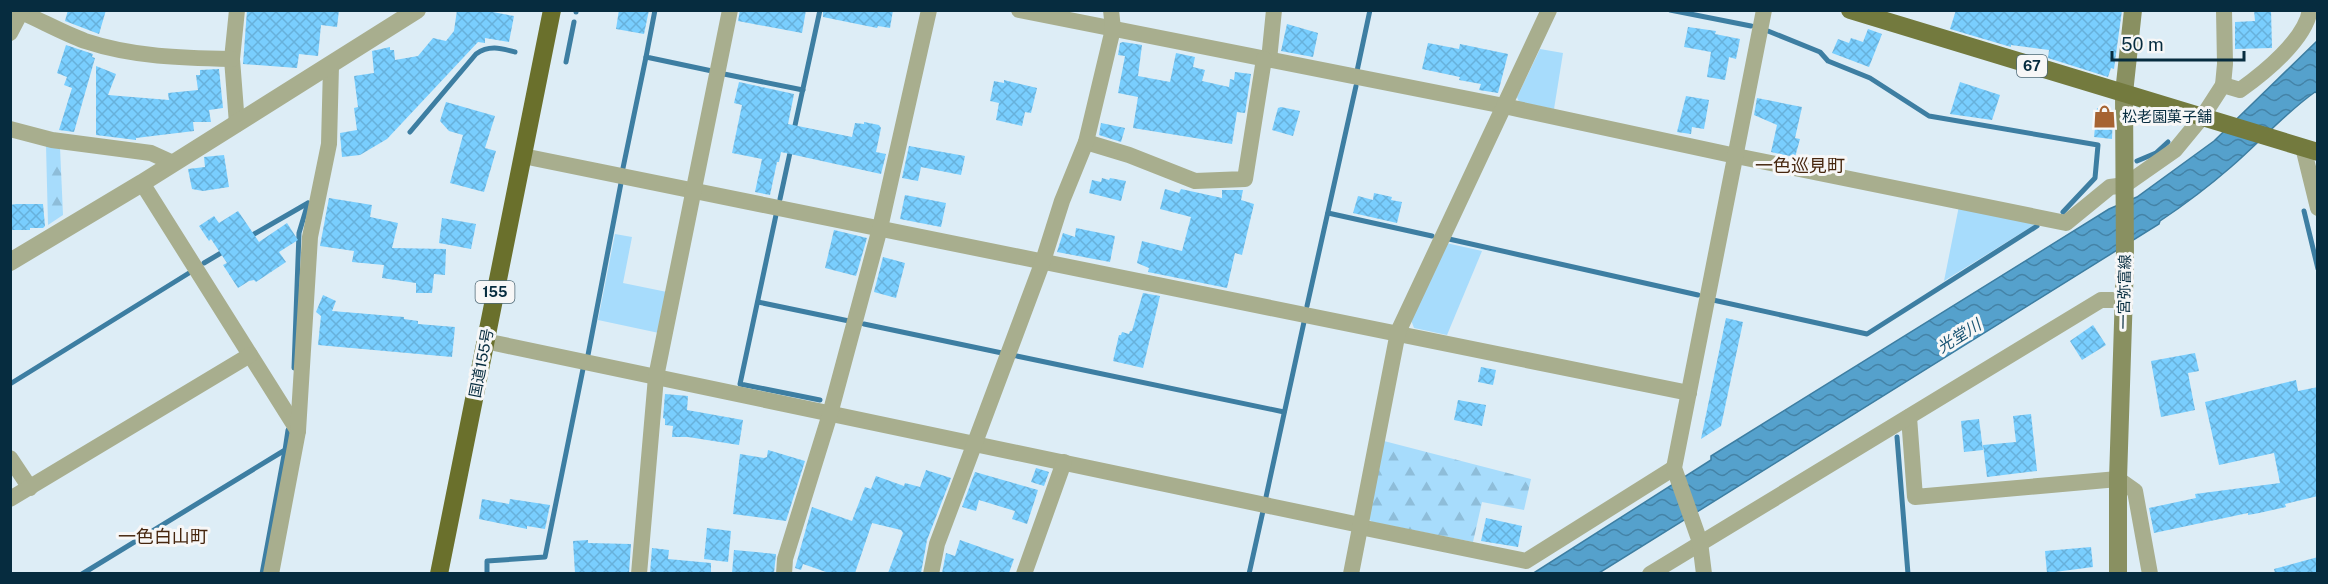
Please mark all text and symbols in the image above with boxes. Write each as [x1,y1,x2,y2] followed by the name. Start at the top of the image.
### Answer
[2112,24,2244,62] scale bar
[2121,34,2164,55] text: 50 m
[2017,55,2047,77] road number: 67
[2091,103,2117,129] shop icon: 松老園菓子舗
[2122,108,2212,125] place label: 松老園菓子舗
[1755,155,1845,176] district label: 一色巡見町
[2115,254,2133,330] street label: 一宮弥富線
[476,281,514,303] road number: 155
[1934,314,1986,357] water label: 光堂川
[466,327,496,399] street label: 国道155号
[118,526,208,547] district label: 一色白山町

